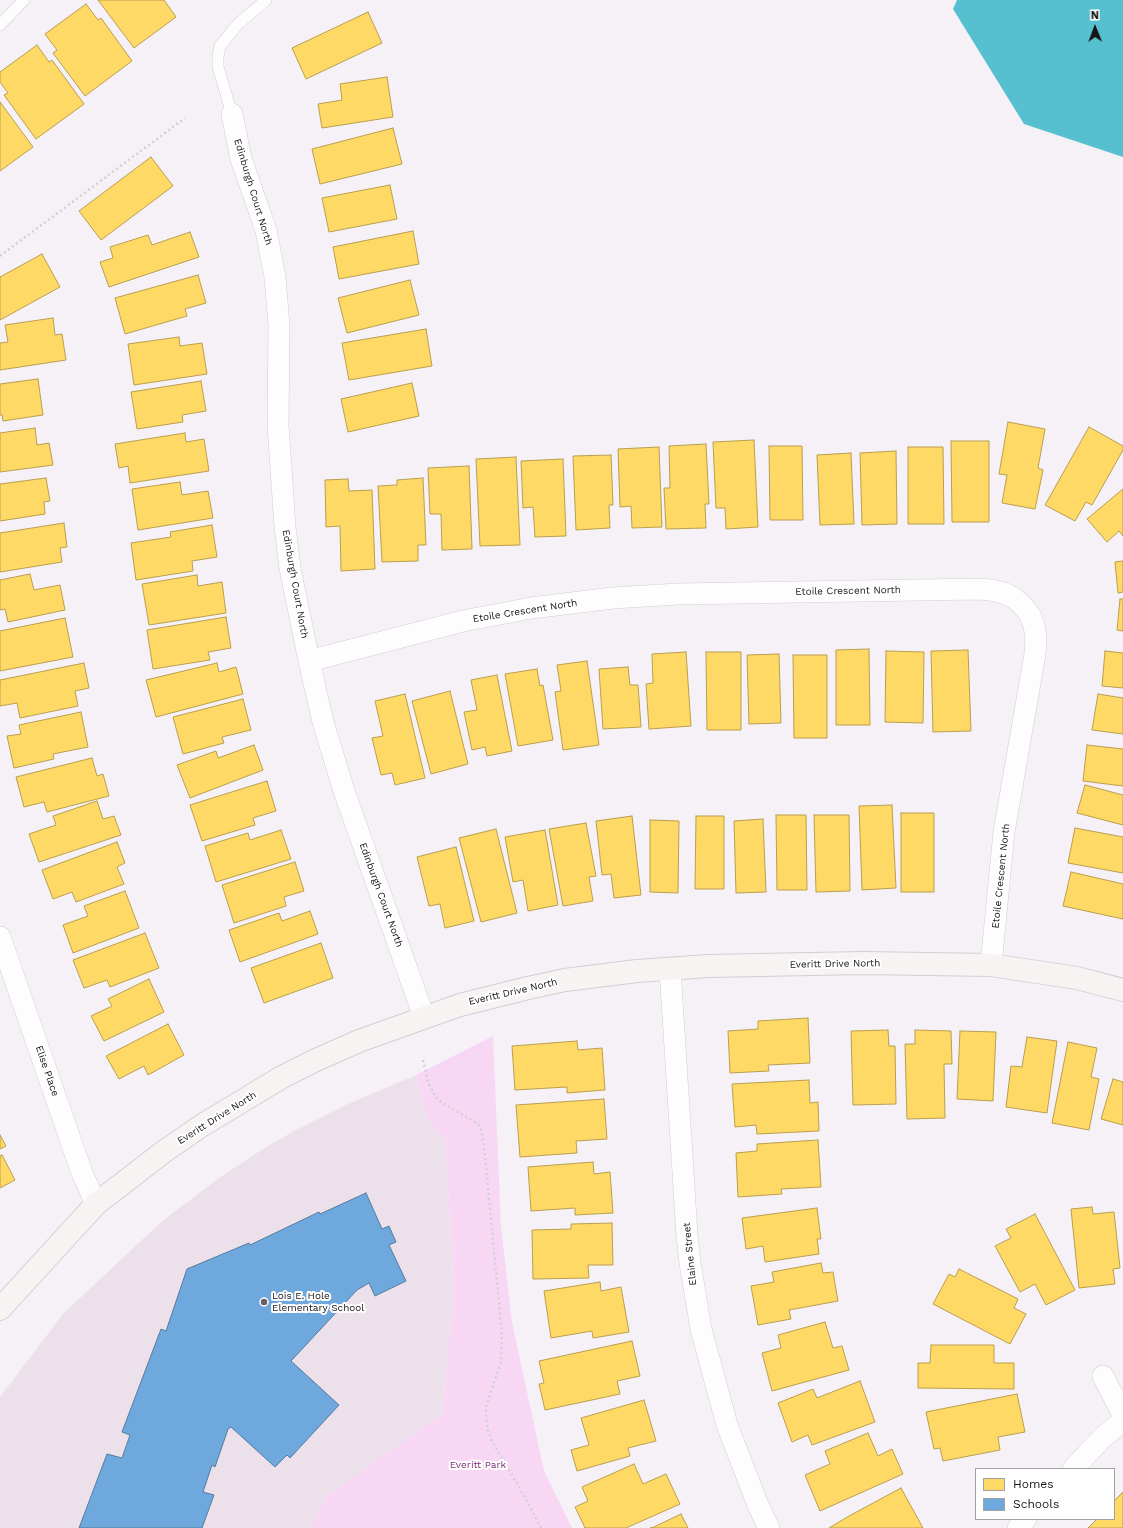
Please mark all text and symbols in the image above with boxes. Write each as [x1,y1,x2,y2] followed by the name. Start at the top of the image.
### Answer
[1075,8,1115,48] north arrow
[1091,9,1099,22] text: N
[231,137,275,247] street label: Edinburgh Court North
[280,529,310,639] street label: Edinburgh Court North
[795,584,901,598] street label: Etoile Crescent North
[472,597,578,625] street label: Etoile Crescent North
[990,823,1012,929] street label: Etoile Crescent North
[356,841,406,949] street label: Edinburgh Court North
[790,957,880,971] street label: Everitt Drive North
[468,976,558,1008] street label: Everitt Drive North
[33,1044,61,1098] street label: Elise Place
[175,1089,259,1147] street label: Everitt Drive North
[681,1222,699,1286] street label: Elaine Street
[272,1290,364,1314] place label: Lois E. Hole Elementary School
[259,1297,269,1307] marker: Lois E. Hole Elementary School
[450,1459,506,1471] park label: Everitt Park
[975,1468,1115,1520] legend
[1013,1477,1054,1491] text: Homes
[1013,1497,1059,1511] text: Schools

